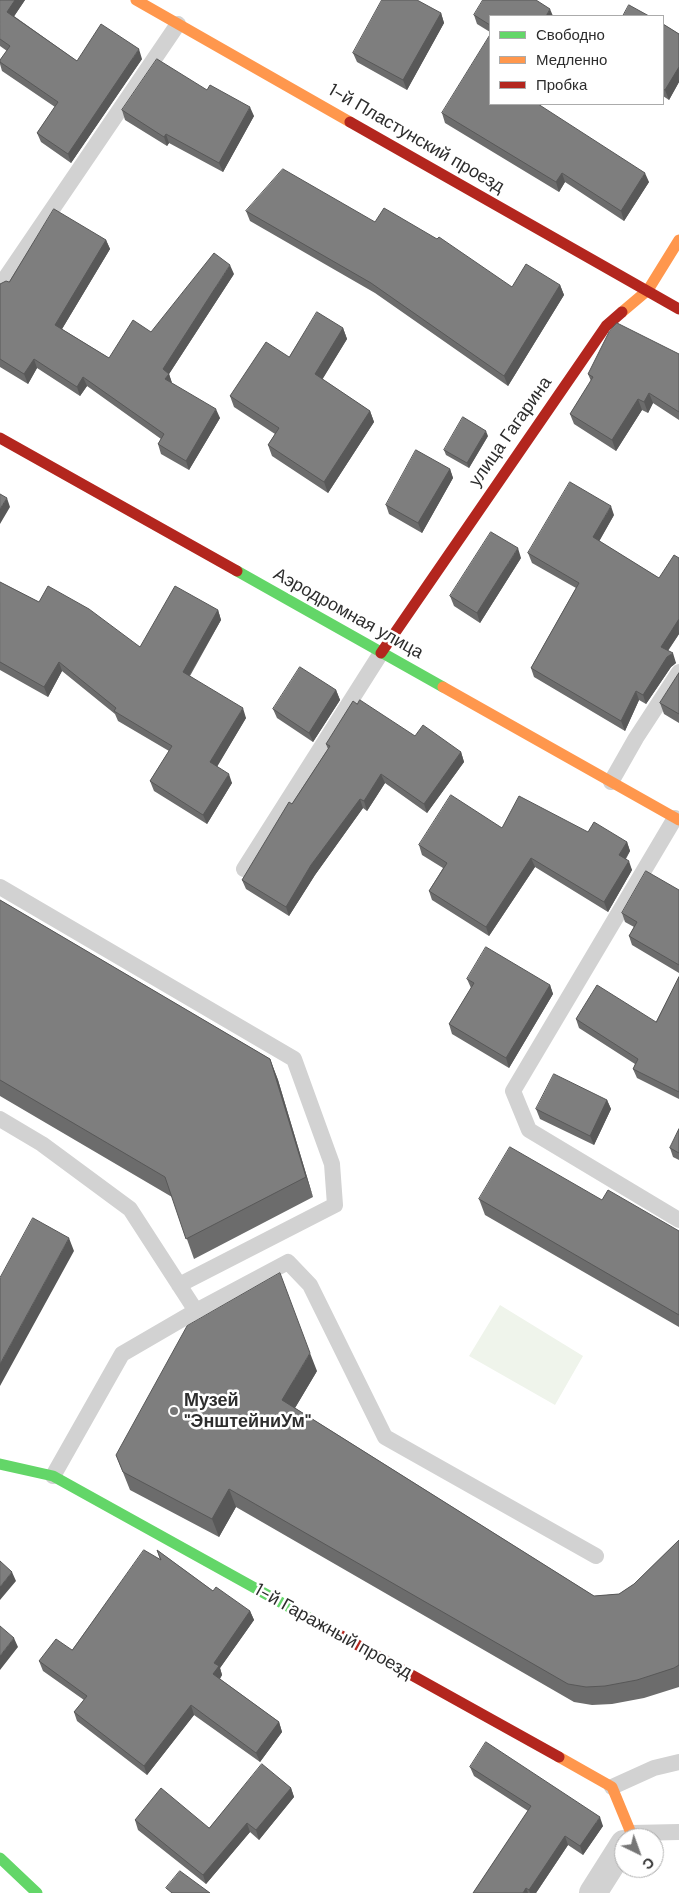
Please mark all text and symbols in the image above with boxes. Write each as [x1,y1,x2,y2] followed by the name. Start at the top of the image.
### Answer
[489,15,664,105] legend
[536,25,605,45] text: Свободно
[536,50,607,70] text: Медленно
[536,75,587,95] text: Пробка
[324,80,508,198] street label: 1-й Пластунский проезд
[465,373,557,491] street label: улица Гагарина
[269,564,427,664] street label: Аэродромная улица
[184,1390,311,1432] place label: Музей "ЭнштейниУм"
[168,1405,180,1417] marker: Музей "ЭнштейниУм"
[251,1580,415,1684] street label: 1-й Гаражный проезд
[614,1828,664,1878] north arrow
[639,1853,658,1873] text: С

